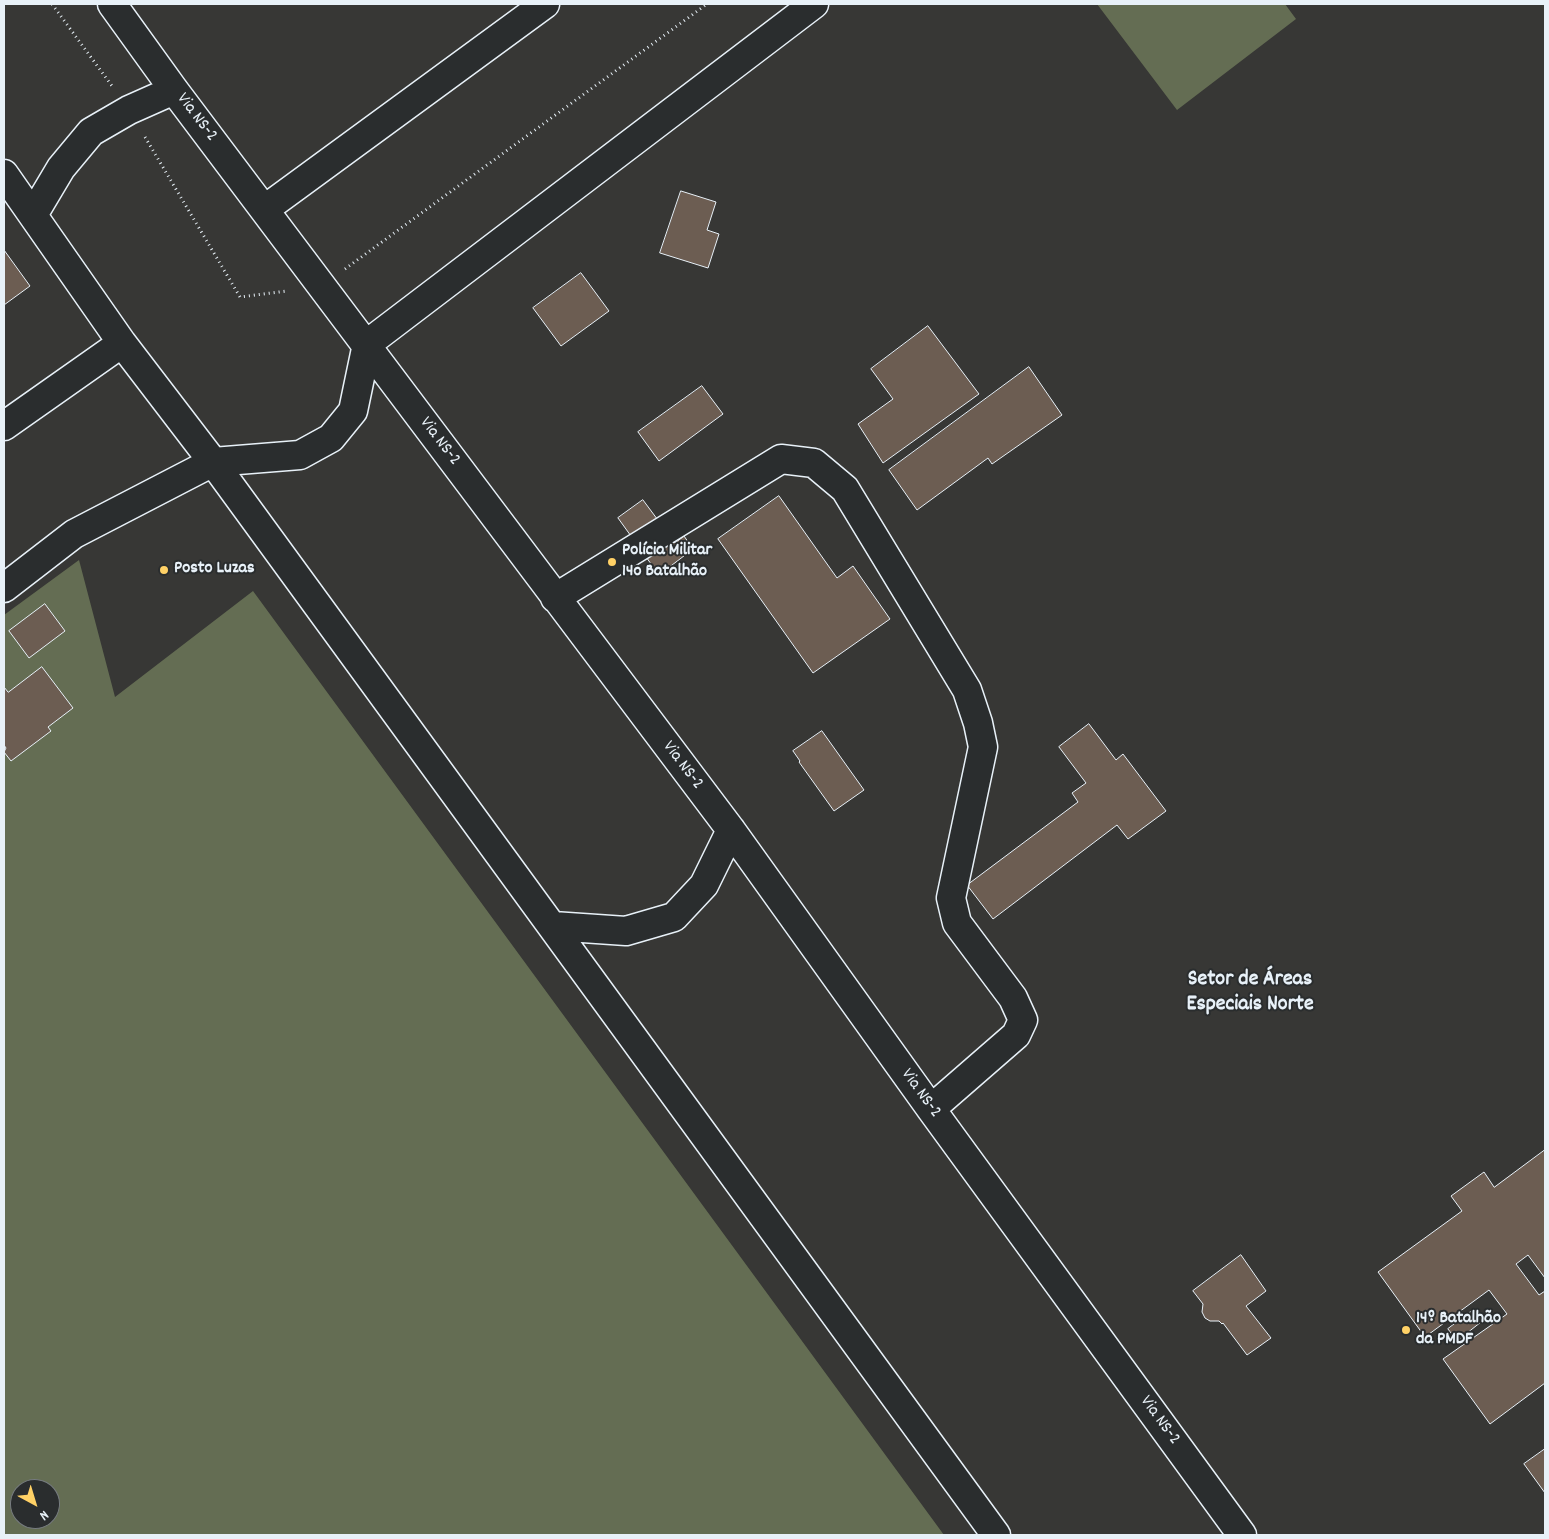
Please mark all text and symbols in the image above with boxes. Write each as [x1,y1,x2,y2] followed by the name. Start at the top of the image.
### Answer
[171,89,221,147] street label: Via NS-2
[414,413,464,471] street label: Via NS-2
[622,541,712,584] place label: Polícia Militar 14o Batalhão
[606,556,618,568] marker: Polícia Militar 14o Batalhão
[174,559,255,581] place label: Posto Luzas
[158,564,170,576] marker: Posto Luzas
[657,737,707,795] street label: Via NS-2
[1186,968,1314,1019] district label: Setor de Áreas Especiais Norte
[895,1065,945,1123] street label: Via NS-2
[1416,1309,1501,1352] place label: 14º Batalhão da PMDF
[1400,1324,1412,1336] marker: 14º Batalhão da PMDF
[1134,1392,1184,1450] street label: Via NS-2
[10,1479,60,1529] north arrow
[35,1505,53,1525] text: N

